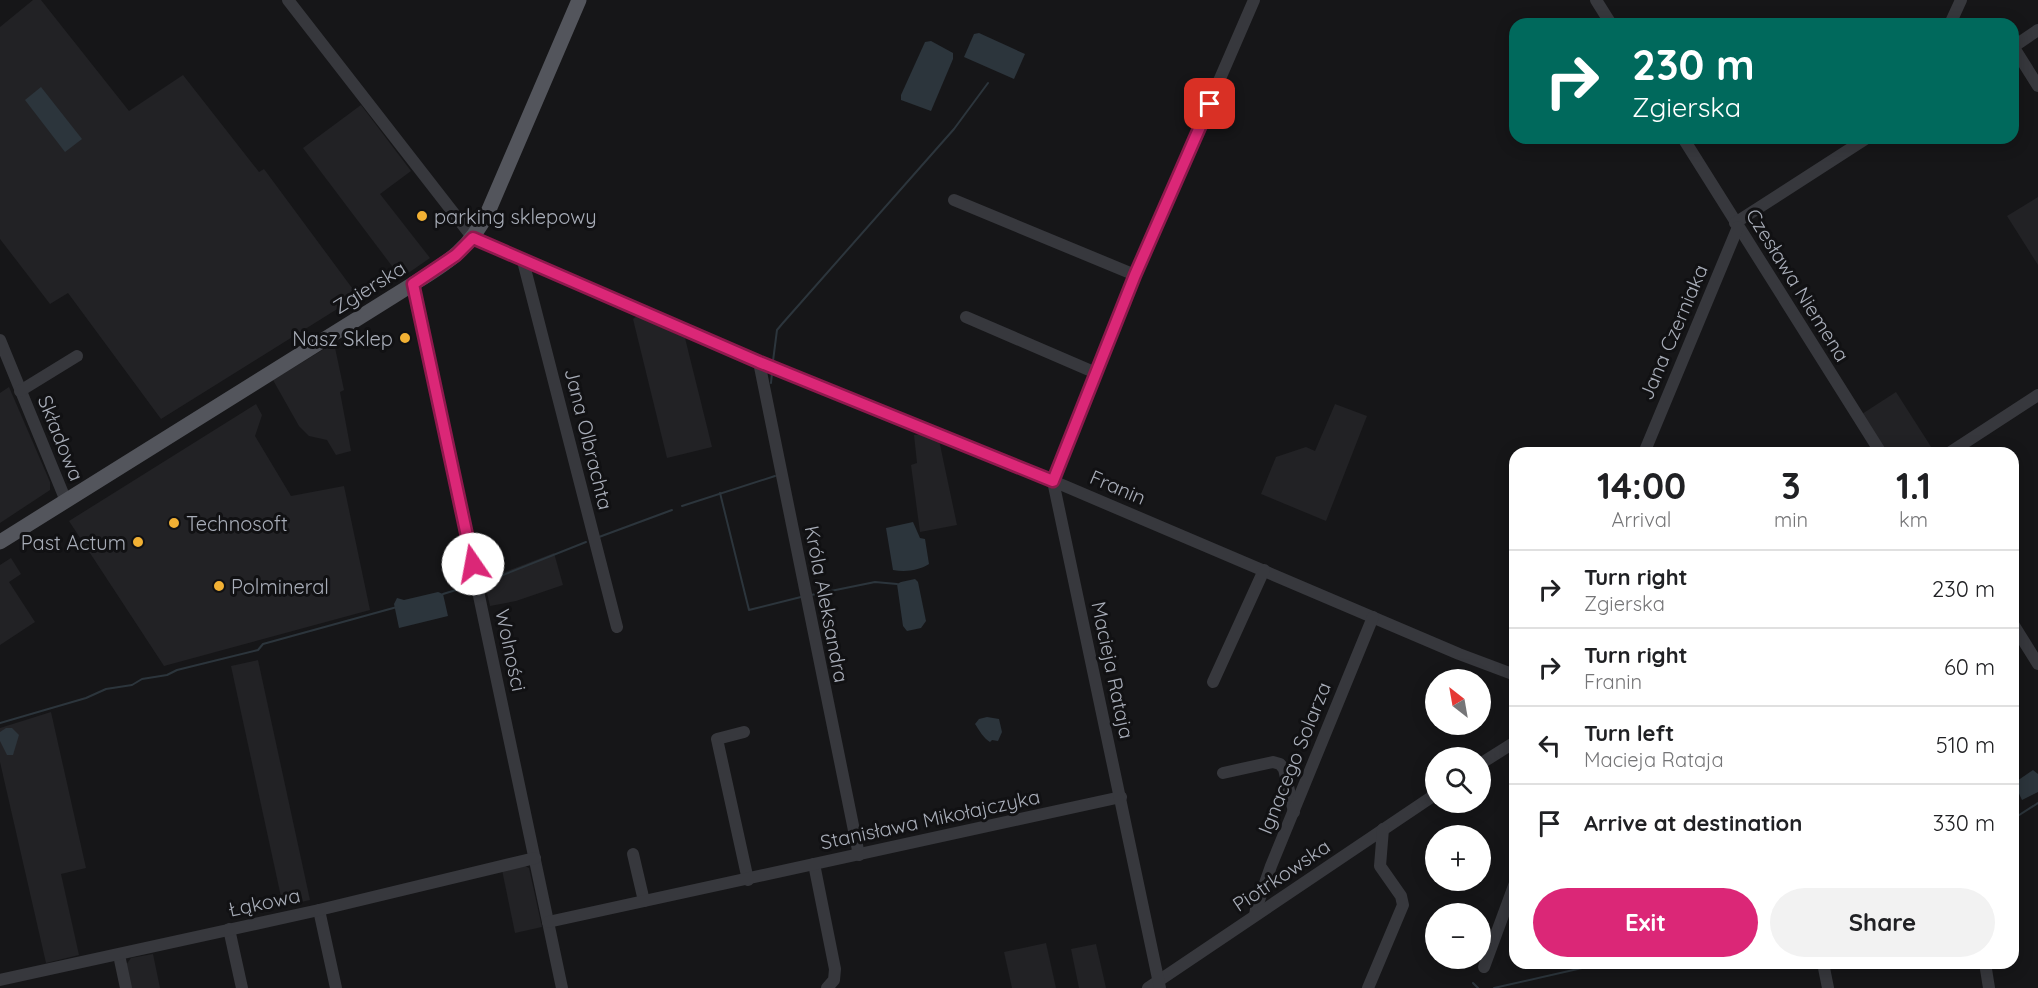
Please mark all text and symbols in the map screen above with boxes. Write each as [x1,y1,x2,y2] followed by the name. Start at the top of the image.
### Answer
[1632,38,1755,91] text: 230 m
[1533,42,1611,120] icon: right
[1184,78,1235,129] pin
[1193,87,1226,120] icon: arrive
[1632,90,1741,124] text: Zgierska
[434,204,597,229] place label: parking sklepowy
[1741,204,1855,366] street label: Czesława Niemena
[415,209,429,223] marker: parking sklepowy
[328,255,410,319] street label: Zgierska
[1633,260,1713,404] street label: Jana Czerniaka
[292,326,393,351] place label: Nasz Sklep
[398,331,412,345] marker: Nasz Sklep
[559,366,619,512] street label: Jana Olbrachta
[33,392,89,484] street label: Składowa
[1597,463,1686,508] text: 14:00
[1781,463,1801,508] text: 3
[1896,463,1931,508] text: 1.1
[1086,464,1150,510] street label: Franin
[1612,507,1671,532] text: Arrival
[1774,507,1808,532] text: min
[1899,507,1928,532] text: km
[186,511,288,536] place label: Technosoft
[167,516,181,530] marker: Technosoft
[800,523,854,685] street label: Króla Aleksandra
[21,530,126,555] place label: Past Actum
[441,532,505,596] position arrow
[131,535,145,549] marker: Past Actum
[1584,563,1688,591] text: Turn right
[1533,573,1566,606] icon: right
[231,574,329,599] place label: Polmineral
[1932,575,1995,603] text: 230 m
[212,579,226,593] marker: Polmineral
[1584,591,1665,616] text: Zgierska
[1086,599,1140,741] street label: Macieja Rataja
[490,607,532,693] street label: Wolności
[1584,641,1688,669] text: Turn right
[1533,651,1566,684] icon: right
[1944,653,1995,681] text: 60 m
[1425,669,1491,735] north arrow
[1425,669,1491,969] map controls
[1584,669,1642,694] text: Franin
[1252,678,1336,838] street label: Ignacego Solarza
[1584,719,1674,747] text: Turn left
[1533,729,1566,762] icon: left
[1936,731,1995,759] text: 510 m
[1425,747,1491,813] button: search
[1584,747,1724,772] text: Macieja Rataja
[818,783,1042,855] street label: Stanisława Mikołajczyka
[1533,807,1566,840] icon: arrive
[1584,809,1802,837] text: Arrive at destination
[1933,809,1995,837] text: 330 m
[1425,825,1491,891] button: +
[1228,833,1334,917] street label: Piotrkowska
[226,882,302,922] street label: Łąkowa
[1533,888,1758,957] button: Exit
[1770,888,1995,957] button: Share
[1425,903,1491,969] button: −

